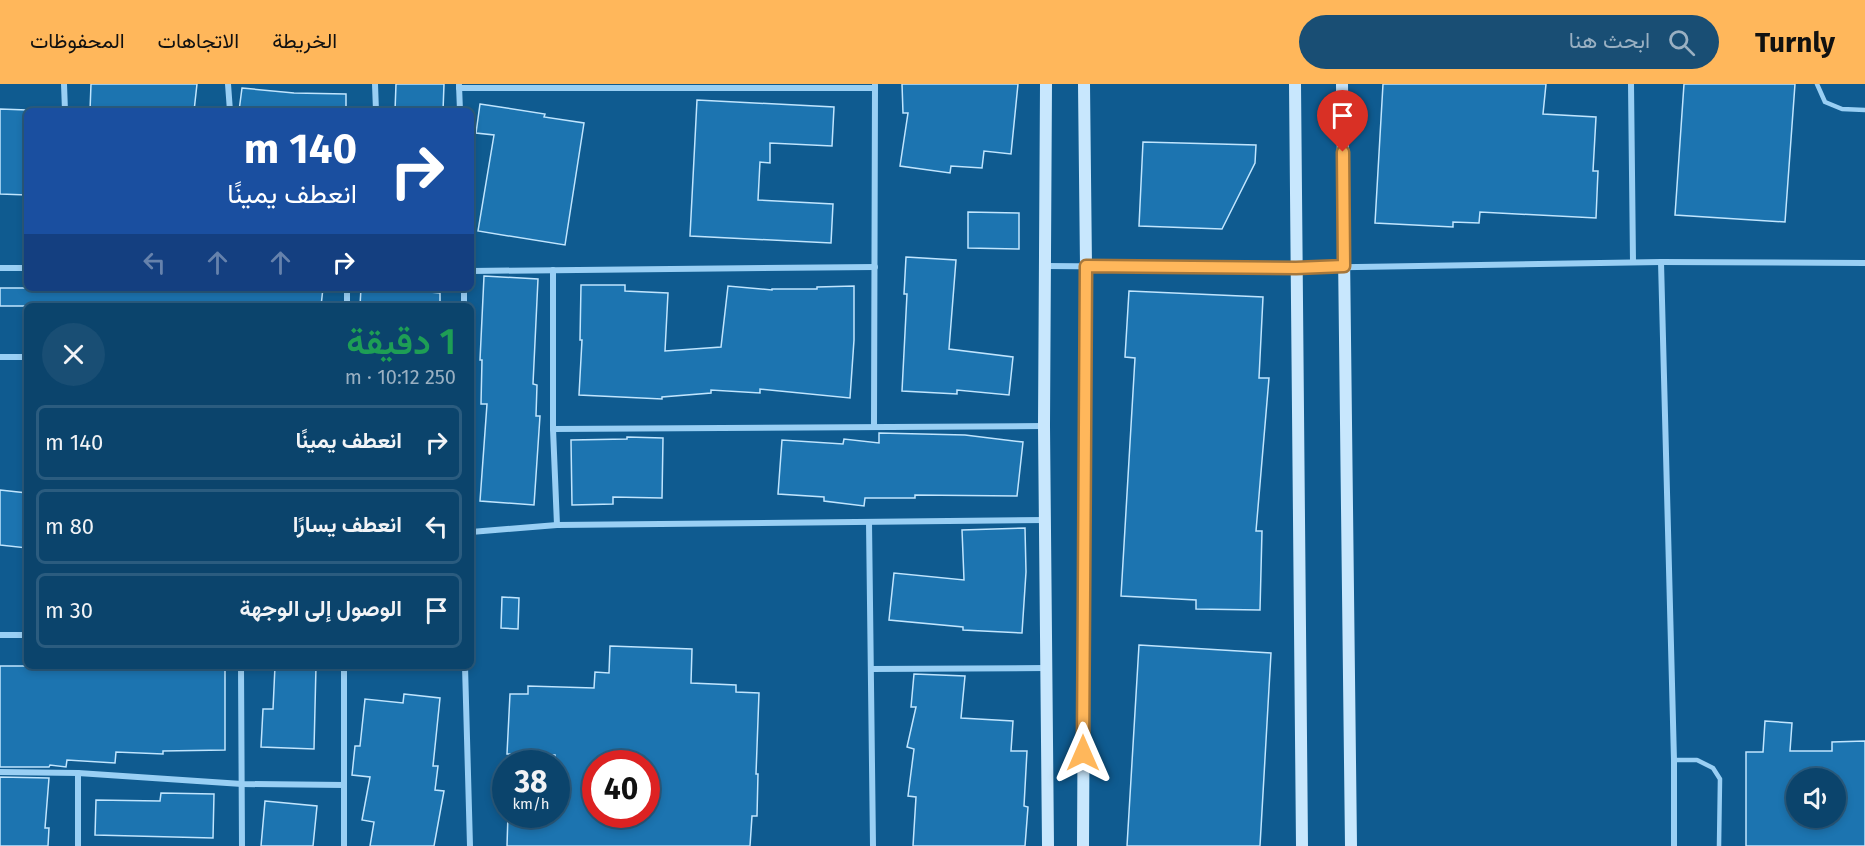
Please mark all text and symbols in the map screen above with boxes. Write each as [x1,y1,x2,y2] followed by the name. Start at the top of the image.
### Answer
[1299,15,1719,69] search box
[1665,26,1698,59] icon: search
[1755,26,1835,59] text: Turnly
[1569,27,1650,54] text: ابحث هنا
[30,28,125,54] text: المحفوظات
[158,28,239,54] text: الاتجاهات
[272,28,337,54] text: الخريطة
[1317,90,1368,152] pin
[1326,99,1359,132] icon: arrive
[244,124,357,174] text: 140 m
[378,132,456,210] icon: right
[227,178,357,210] text: انعطف يمينًا
[138,246,171,279] icon: left
[201,246,234,279] icon: ahead
[264,246,297,279] icon: ahead
[327,246,360,279] icon: right
[346,320,456,364] text: 1 دقيقة
[42,323,105,386] button: close
[345,365,456,389] text: 250 m · 10:12
[420,426,453,459] icon: right
[295,427,402,454] text: انعطف يمينًا
[45,429,103,456] text: 140 m
[420,510,453,543] icon: left
[293,511,402,538] text: انعطف يسارًا
[45,513,94,540] text: 80 m
[420,594,453,627] icon: arrive
[239,595,402,622] text: الوصول إلى الوجهة
[45,597,93,624] text: 30 m
[1051,721,1115,785] position arrow
[582,750,660,828] speed limit sign: 40
[514,764,548,800] text: 38
[1786,768,1846,828] map controls
[1786,768,1846,828] button: sound
[512,795,550,813] text: km/h

